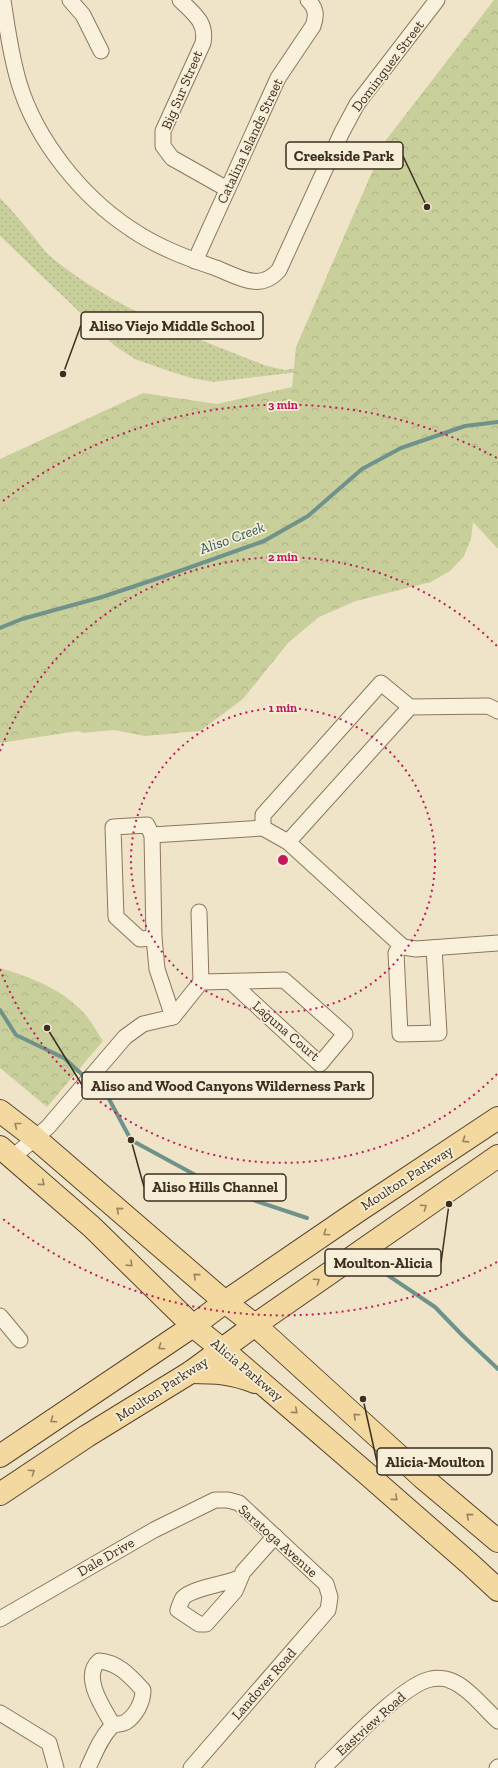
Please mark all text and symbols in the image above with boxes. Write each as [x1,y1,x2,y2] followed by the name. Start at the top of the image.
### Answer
[348,16,428,115] street label: Dominguez Street
[158,47,207,132] street label: Big Sur Street
[213,75,287,206] street label: Catalina Islands Street
[286,142,403,169] callout: Creekside Park
[294,147,395,165] text: Creekside Park
[81,312,263,339] callout: Aliso Viejo Middle School
[89,317,255,335] text: Aliso Viejo Middle School
[268,398,298,412] text: 3 min
[196,518,267,558] water label: Aliso Creek
[268,550,298,564] text: 2 min
[269,701,297,715] text: 1 min
[276,853,290,867] centre of rings
[249,997,324,1065] street label: Laguna Court
[82,1072,373,1099] callout: Aliso and Wood Canyons Wilderness Park
[91,1077,366,1095] text: Aliso and Wood Canyons Wilderness Park
[15,1122,22,1129] one-way arrow
[463,1135,470,1142] one-way arrow
[358,1141,457,1214] street label: Moulton Parkway
[144,1174,286,1201] callout: Aliso Hills Channel
[152,1178,278,1196] text: Aliso Hills Channel
[38,1179,45,1186] one-way arrow
[420,1204,427,1212] one-way arrow
[116,1207,124,1214] one-way arrow
[323,1228,330,1236] one-way arrow
[325,1249,441,1276] callout: Moulton-Alicia
[333,1254,433,1272] text: Moulton-Alicia
[125,1259,133,1267] one-way arrow
[193,1273,201,1281] one-way arrow
[313,1279,320,1286] one-way arrow
[207,1335,287,1406] street label: Alicia Parkway
[158,1342,165,1350] one-way arrow
[113,1352,212,1425] street label: Moulton Parkway
[290,1407,298,1414] one-way arrow
[353,1414,361,1421] one-way arrow
[50,1415,57,1423] one-way arrow
[377,1448,492,1475] callout: Alicia-Moulton
[385,1453,485,1471] text: Alicia-Moulton
[28,1470,35,1477] one-way arrow
[391,1494,398,1501] one-way arrow
[235,1501,321,1581] street label: Saratoga Avenue
[466,1513,473,1520] one-way arrow
[74,1534,138,1580] street label: Dale Drive
[228,1644,300,1723] street label: Landover Road
[333,1688,409,1760] street label: Eastview Road

